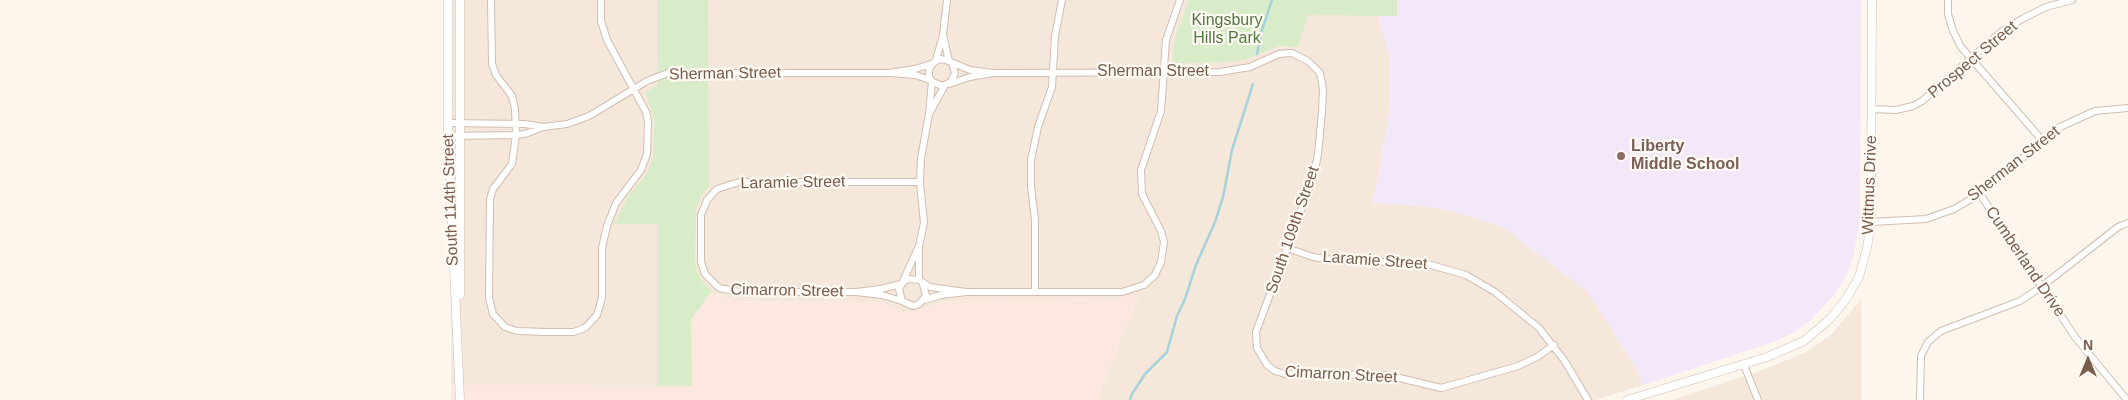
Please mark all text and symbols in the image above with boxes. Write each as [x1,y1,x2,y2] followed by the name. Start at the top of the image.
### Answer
[1191,11,1263,49] park label: Kingsbury Hills Park
[1925,17,2021,103] street label: Prospect Street
[1097,62,1209,82] street label: Sherman Street
[669,63,781,85] street label: Sherman Street
[1964,122,2064,206] street label: Sherman Street
[439,134,463,266] street label: South 114th Street
[1859,135,1881,235] street label: Wittmus Drive
[1631,137,1739,175] place label: Liberty Middle School
[1615,150,1627,162] marker: Liberty Middle School
[1262,164,1324,296] street label: South 109th Street
[740,172,846,194] street label: Laramie Street
[1981,203,2069,321] street label: Cumberland Drive
[1322,248,1428,274] street label: Laramie Street
[730,280,844,302] street label: Cimarron Street
[2063,335,2113,385] north arrow
[2083,337,2093,353] text: N
[1284,362,1398,388] street label: Cimarron Street

